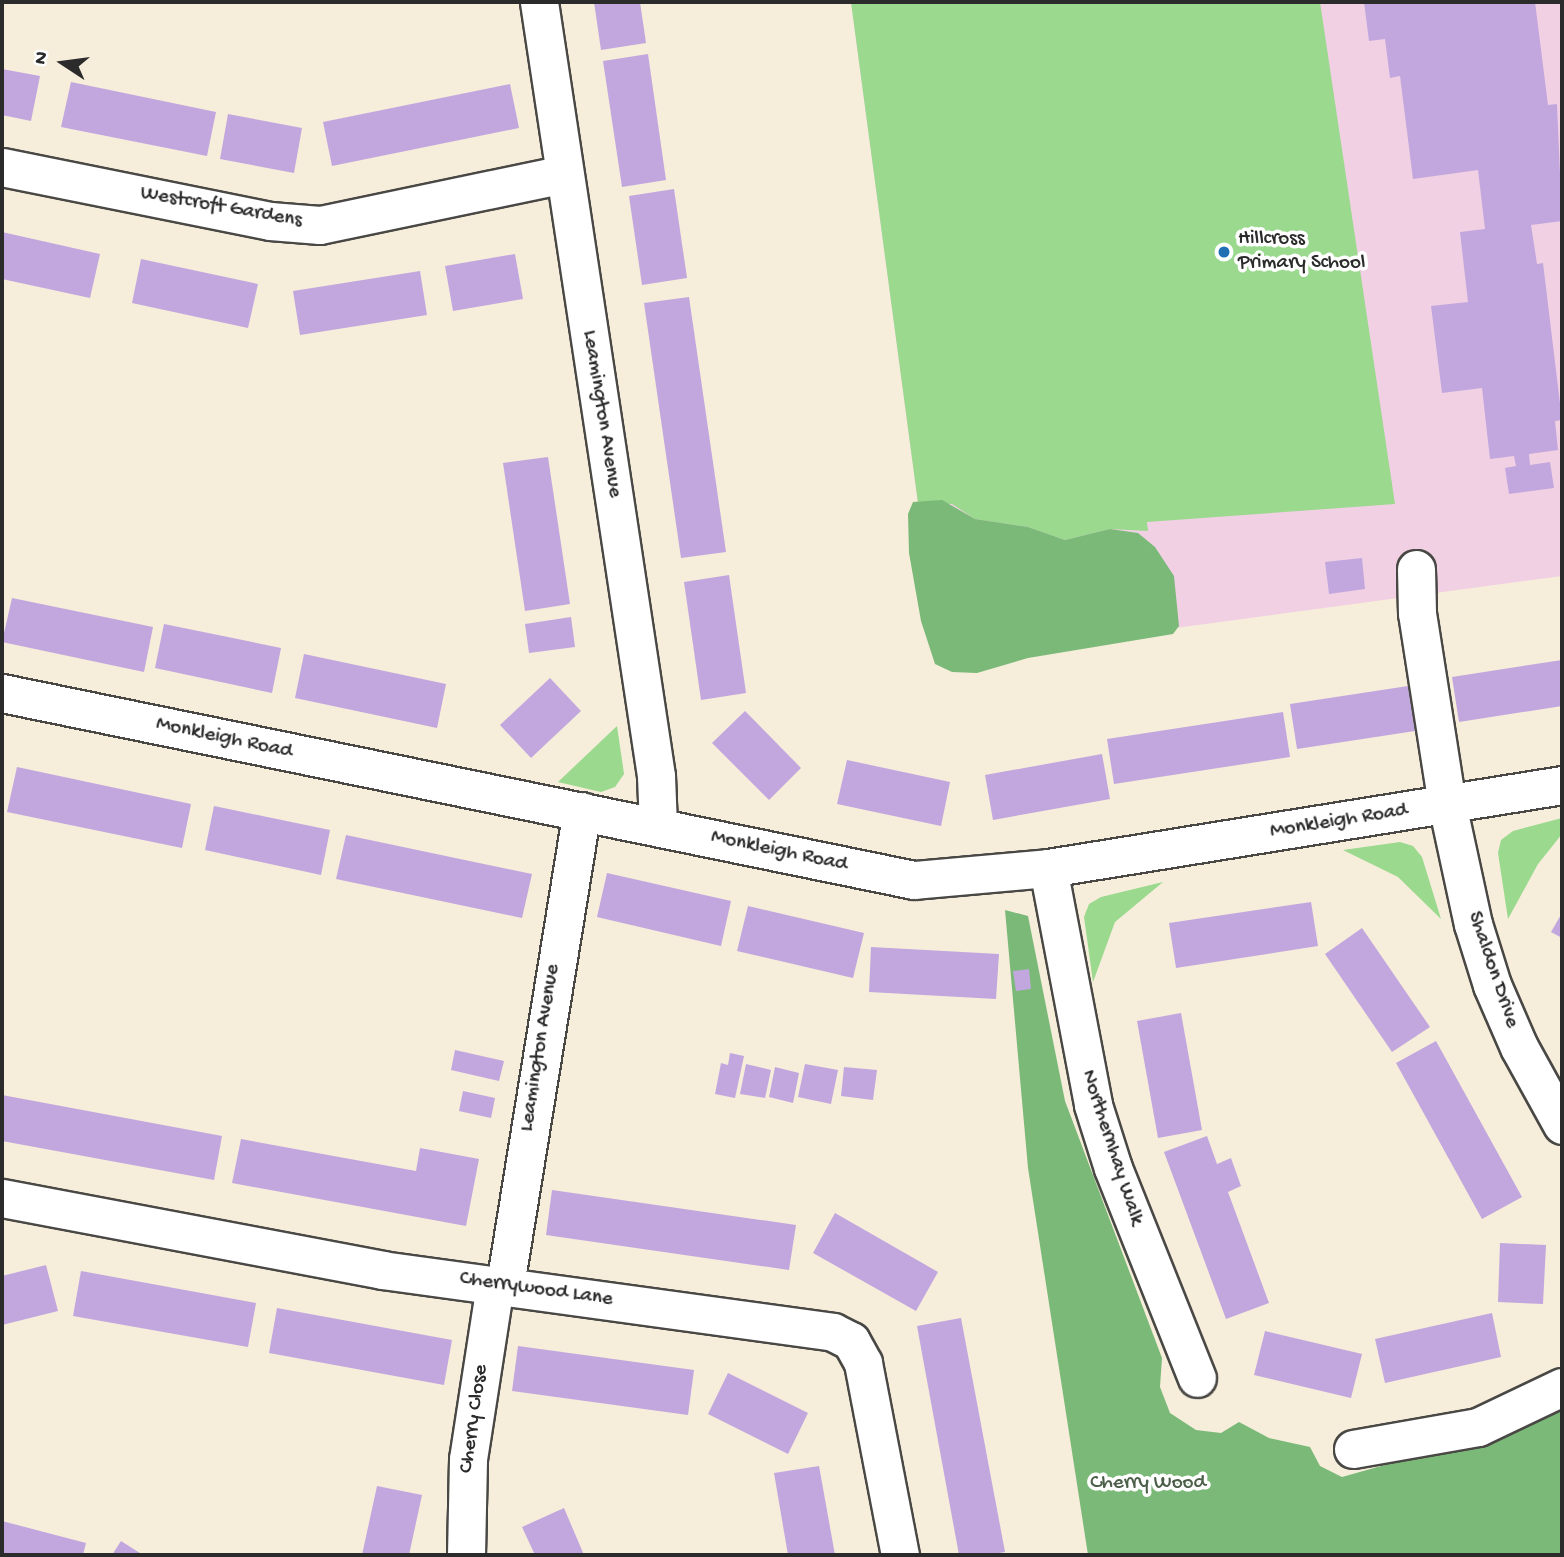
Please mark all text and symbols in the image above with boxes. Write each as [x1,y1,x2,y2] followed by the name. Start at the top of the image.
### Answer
[28,28,98,98] north arrow
[29,50,55,67] text: N
[138,181,304,235] street label: Westcroft Gardens
[1238,227,1365,277] place label: Hillcross Primary School
[1216,244,1232,260] marker: Hillcross Primary School
[575,328,627,500] street label: Leamington Avenue
[153,712,295,766] street label: Monkleigh Road
[1268,799,1410,845] street label: Monkleigh Road
[708,825,850,879] street label: Monkleigh Road
[1460,909,1524,1031] street label: Shaldon Drive
[515,962,567,1134] street label: Leamington Avenue
[1074,1067,1148,1229] street label: Northernhay Walk
[458,1267,614,1313] street label: Cherrywood Lane
[455,1363,495,1475] street label: Cherry Close
[1090,1471,1206,1497] park label: Cherry Wood

